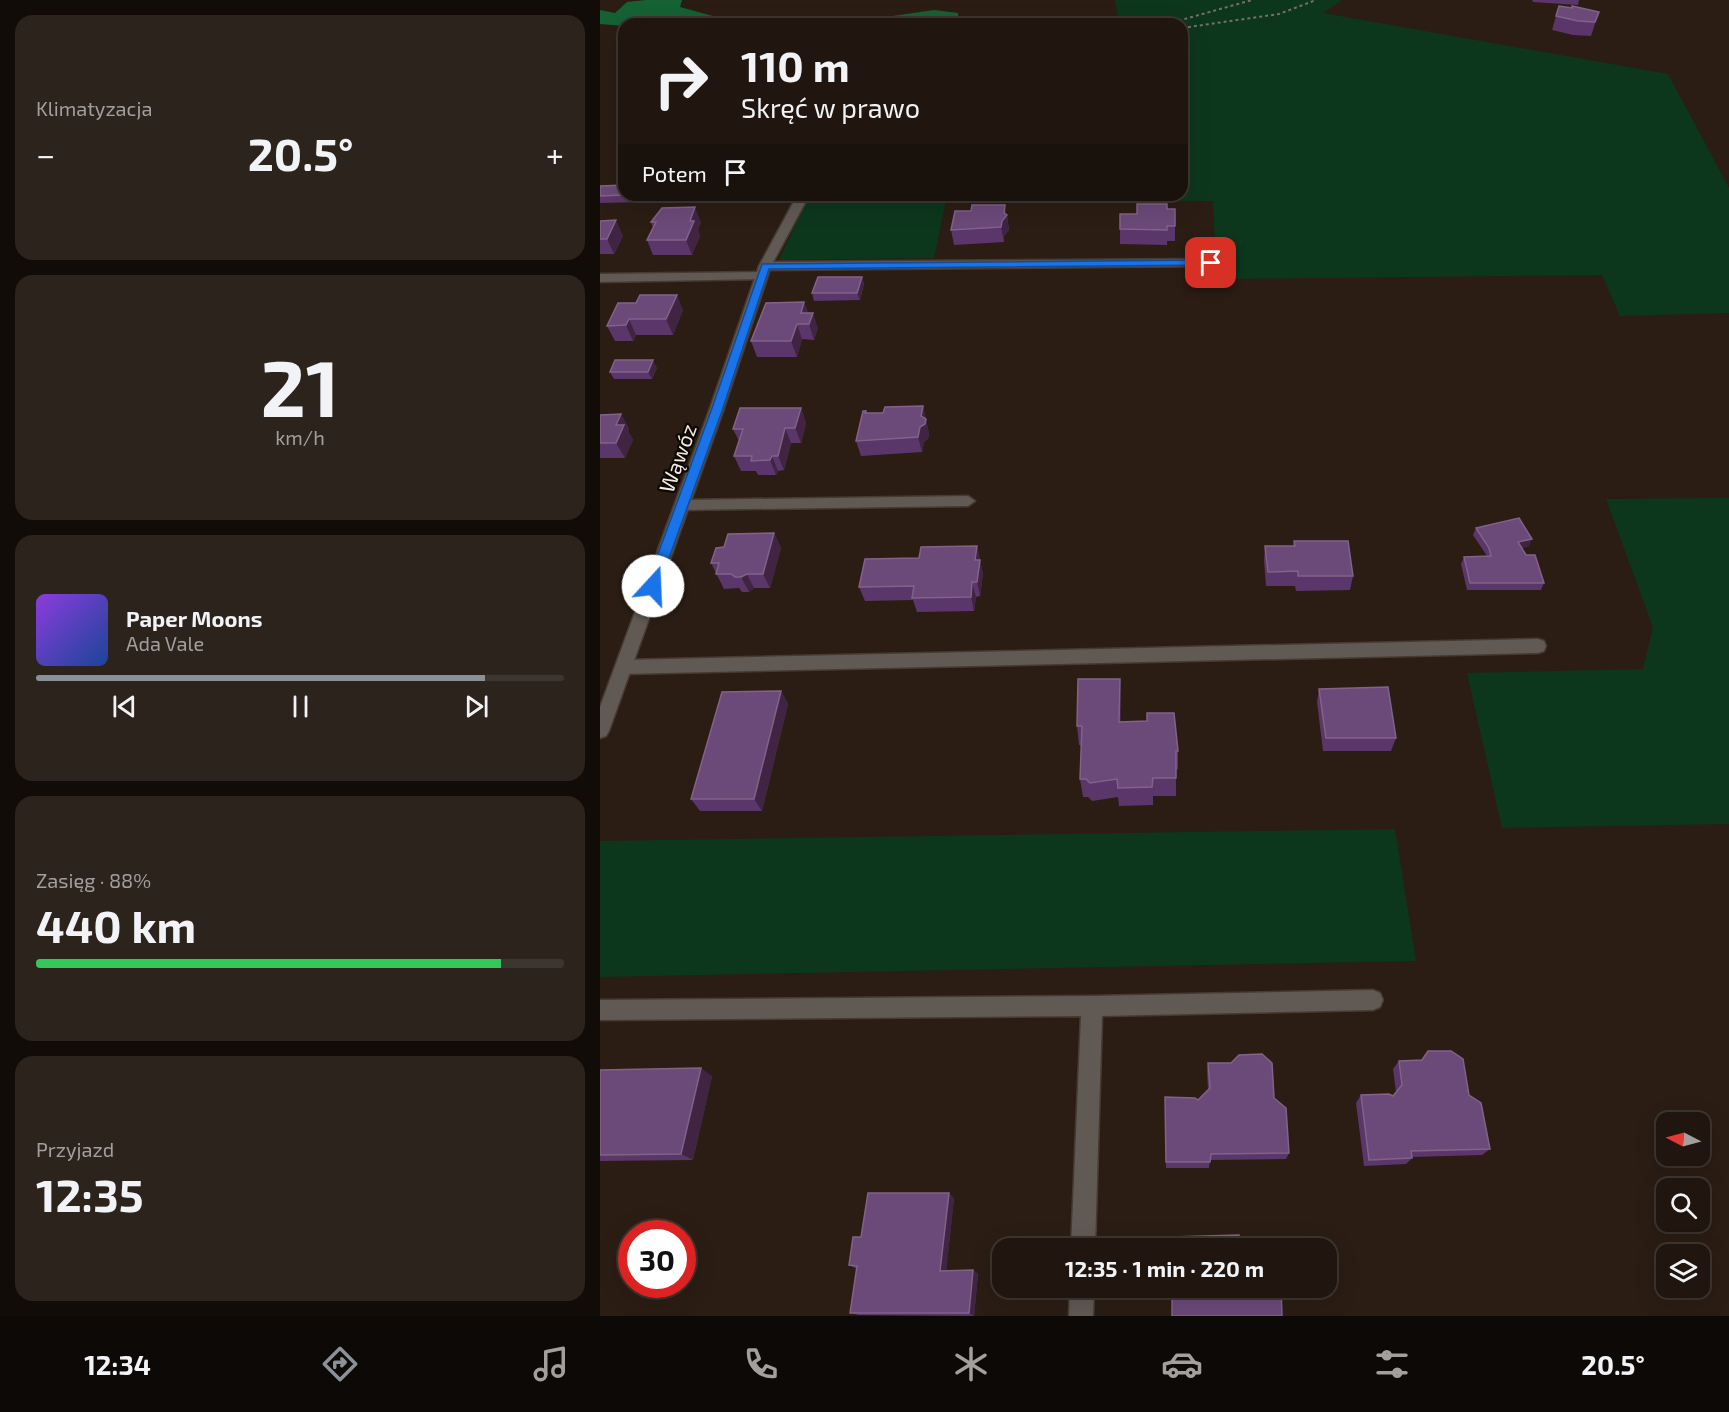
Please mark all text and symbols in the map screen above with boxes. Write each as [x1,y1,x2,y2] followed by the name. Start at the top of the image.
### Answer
[741,40,850,90] text: 110 m
[642,42,720,120] icon: right
[741,91,920,123] text: Skręć w prawo
[36,96,152,120] text: Klimatyzacja
[248,126,353,180] text: 20.5°
[36,134,55,174] text: −
[546,134,564,174] text: +
[719,156,752,189] icon: arrive
[642,160,707,186] text: Potem
[1185,237,1236,288] pin
[1194,246,1227,279] icon: arrive
[260,339,340,433] text: 21
[653,420,701,496] street label: Wąwóz
[275,425,325,449] text: km/h
[621,554,685,618] position arrow
[126,605,262,631] text: Paper Moons
[126,631,204,655] text: Ada Vale
[108,690,141,723] icon: previous
[284,690,317,723] icon: pause
[460,690,493,723] icon: next
[36,868,151,892] text: Zasięg · 88%
[36,898,196,952] text: 440 km
[1656,1112,1710,1166] north arrow
[1656,1112,1710,1298] map controls
[36,1137,114,1161] text: Przyjazd
[36,1167,144,1221] text: 12:35
[1656,1178,1710,1232] button: search
[618,1220,696,1298] speed limit sign: 30
[1656,1244,1710,1298] button: layers
[1065,1255,1264,1281] text: 12:35 · 1 min · 220 m
[319,1343,361,1385] icon: directions
[530,1343,572,1385] icon: music
[740,1343,782,1385] icon: phone
[950,1343,992,1385] icon: climate
[1161,1343,1203,1385] icon: car
[1371,1343,1413,1385] icon: filters
[84,1348,151,1380] text: 12:34
[1581,1348,1645,1380] text: 20.5°

